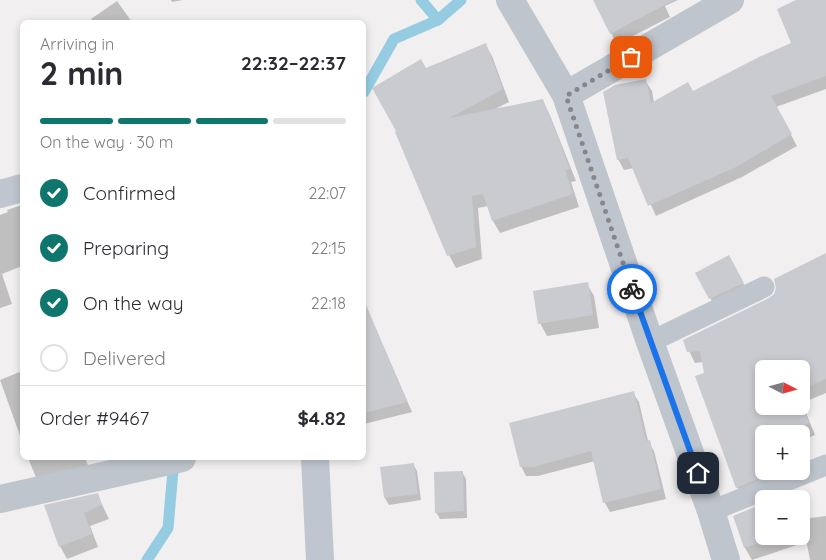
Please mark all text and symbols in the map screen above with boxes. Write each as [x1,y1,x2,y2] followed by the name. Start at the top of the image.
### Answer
[40,34,114,54] text: Arriving in
[610,36,652,78] pin
[617,43,645,71] icon: bag
[241,51,346,75] text: 22:32–22:37
[40,53,123,93] text: 2 min
[40,132,173,152] text: On the way · 30 m
[40,179,68,207] icon: check
[83,181,176,205] text: Confirmed
[308,183,346,203] text: 22:07
[40,234,68,262] icon: check
[83,236,169,260] text: Preparing
[311,238,346,258] text: 22:15
[607,264,657,314] courier
[618,275,646,303] icon: bike
[40,289,68,317] icon: check
[83,291,184,315] text: On the way
[311,293,346,313] text: 22:18
[83,346,166,370] text: Delivered
[755,360,810,415] north arrow
[755,360,810,545] map controls
[40,406,149,430] text: Order #9467
[298,406,346,430] text: $4.82
[755,425,810,480] button: +
[677,452,719,494] pin
[684,459,712,487] icon: home
[755,490,810,545] button: −

